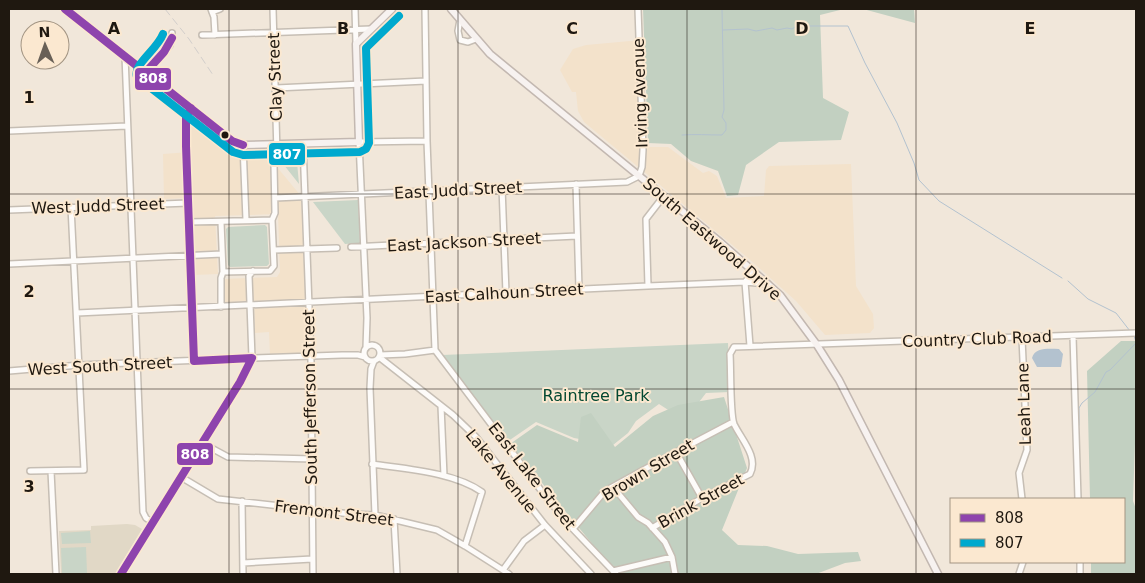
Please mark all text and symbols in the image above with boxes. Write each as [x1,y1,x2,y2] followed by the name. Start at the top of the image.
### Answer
[108,19,121,38] text: A
[337,19,349,38] text: B
[566,19,578,38] text: C
[795,19,809,38] text: D
[1025,19,1035,38] text: E
[20,20,70,70] north arrow
[38,24,51,40] text: N
[264,32,286,122] street label: Clay Street
[629,38,651,148] street label: Irving Avenue
[134,67,172,91] line badge: 808
[138,70,168,86] text: 808
[23,88,35,107] text: 1
[220,130,230,140] unlabelled marker
[268,142,306,166] line badge: 807
[272,146,302,162] text: 807
[639,174,785,304] street label: South Eastwood Drive
[393,177,523,203] street label: East Judd Street
[31,194,165,218] street label: West Judd Street
[387,228,541,256] street label: East Jackson Street
[424,279,584,307] street label: East Calhoun Street
[23,282,35,301] text: 2
[299,309,321,485] street label: South Jefferson Street
[902,327,1052,351] street label: Country Club Road
[27,353,173,379] street label: West South Street
[1013,363,1035,445] street label: Leah Lane
[542,386,650,405] park label: Raintree Park
[484,419,580,533] street label: East Lake Street
[462,425,540,517] street label: Lake Avenue
[599,435,697,505] street label: Brown Street
[176,442,214,466] line badge: 808
[180,446,210,462] text: 808
[655,470,747,532] street label: Brink Street
[23,477,35,496] text: 3
[273,496,395,530] street label: Fremont Street
[950,498,1125,563] legend
[995,509,1024,527] text: 808
[995,534,1024,552] text: 807

